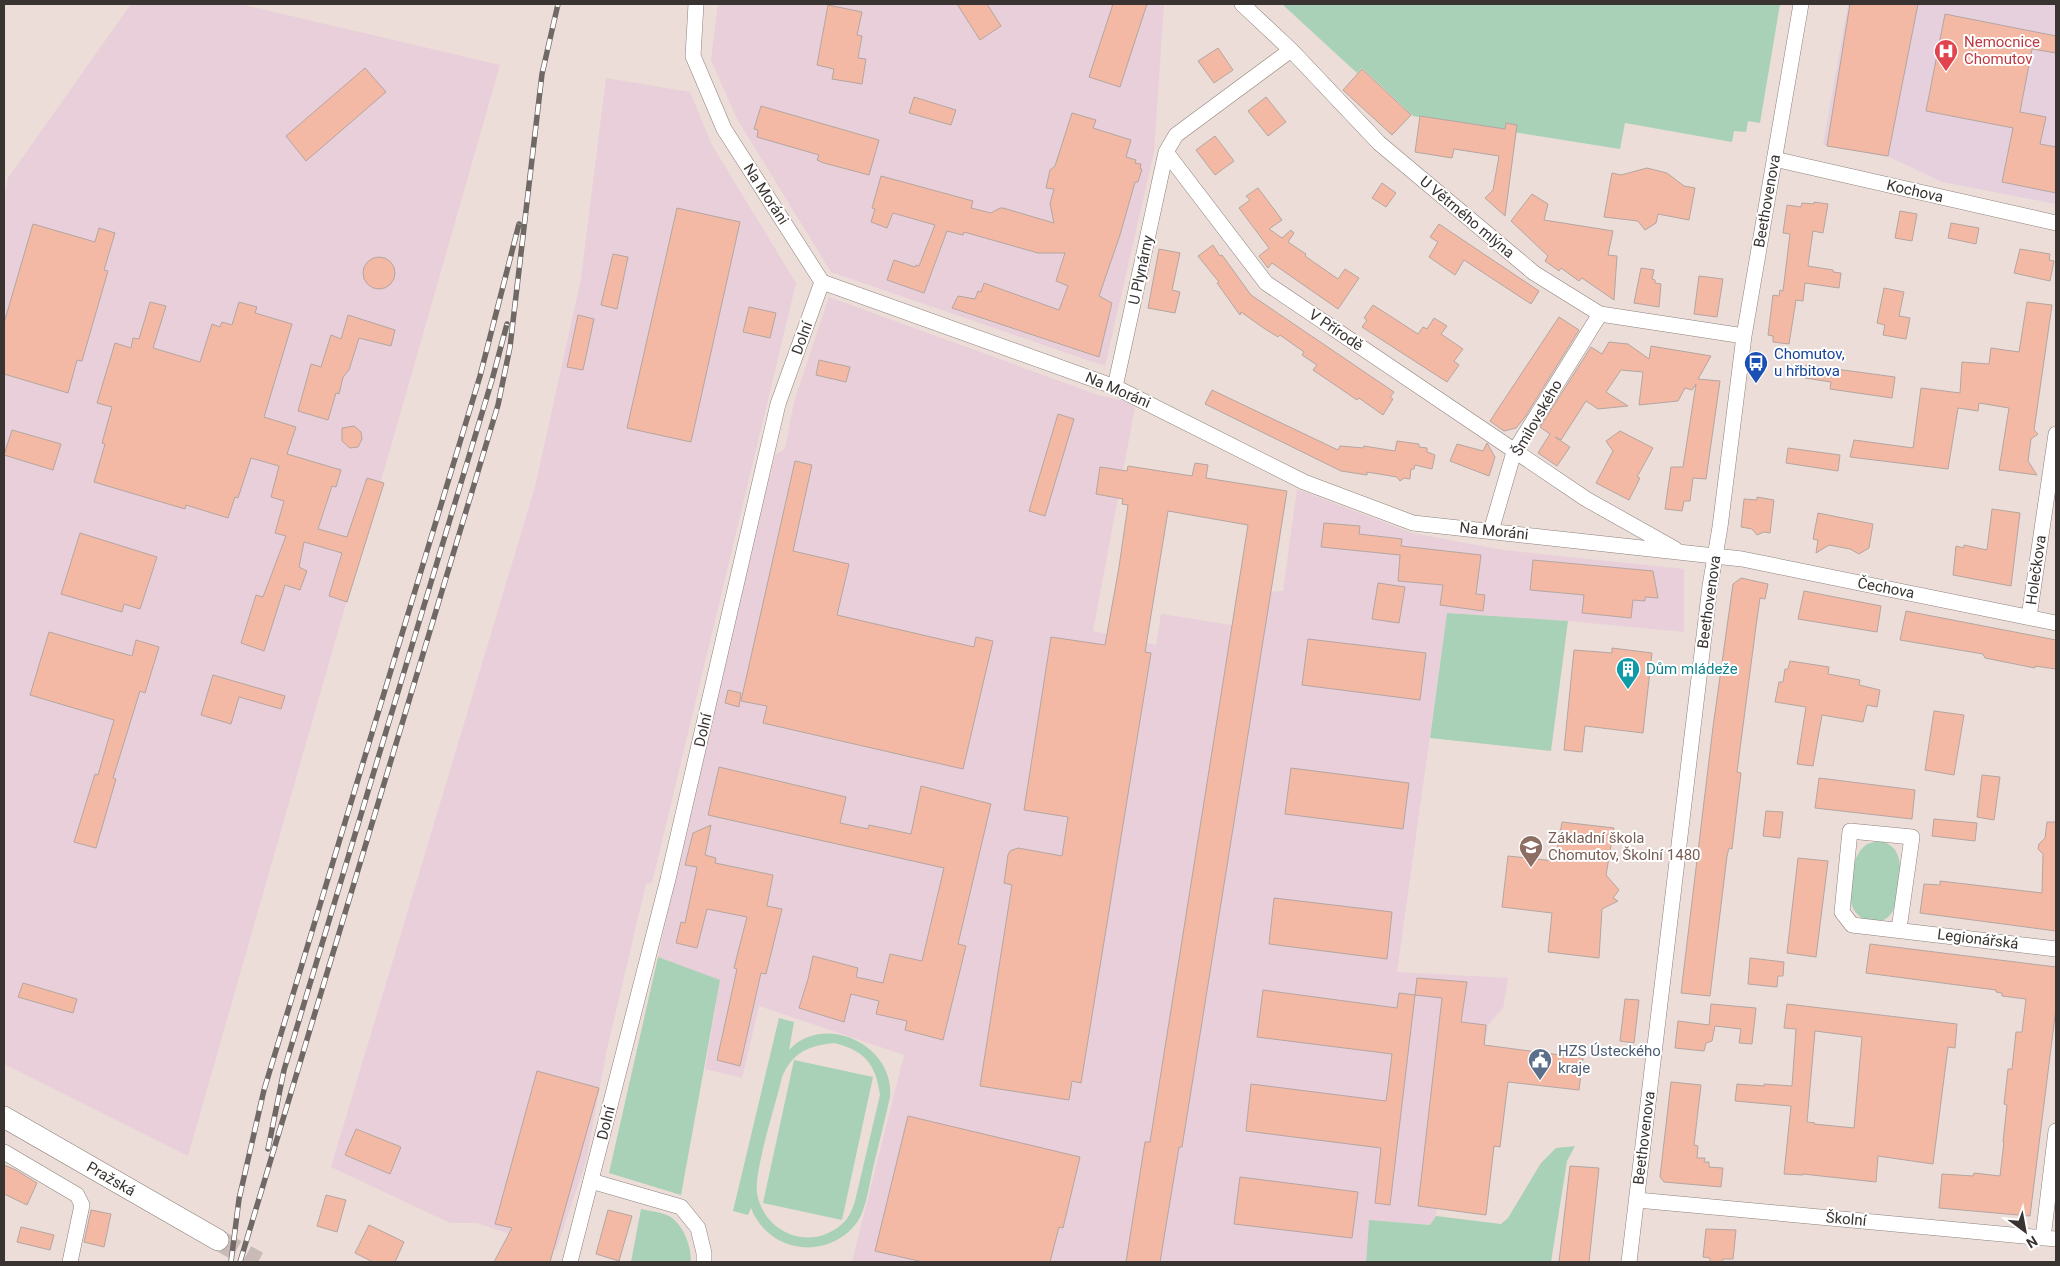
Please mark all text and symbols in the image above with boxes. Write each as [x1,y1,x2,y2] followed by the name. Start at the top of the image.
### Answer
[1964,33,2040,68] place label: Nemocnice Chomutov
[1933,38,1959,72] hospital icon: Nemocnice Chomutov
[1750,153,1784,249] street label: Beethovenova
[740,160,792,228] street label: Na Moráni
[1416,172,1518,262] street label: U Větrného mlýna
[1885,176,1945,206] street label: Kochova
[1125,234,1157,306] street label: U Plynárny
[1306,305,1367,355] street label: V Přírodě
[788,318,817,357] street label: Dolní
[1774,345,1845,380] place label: Chomutov, u hřbitova
[1743,350,1769,384] bus stop icon: Chomutov, u hřbitova
[1083,368,1153,412] street label: Na Moráni
[1508,377,1566,459] street label: Šmilovského
[1459,518,1529,544] street label: Na Moráni
[2022,534,2050,606] street label: Holečkova
[1694,554,1724,650] street label: Beethovenova
[1856,574,1916,602] street label: Čechova
[1615,656,1641,690] building icon: Dům mládeže
[1646,660,1738,678] place label: Dům mládeže
[690,710,716,749] street label: Dolní
[1548,829,1701,864] place label: Základní škola Chomutov, Školní 1480
[1518,834,1544,868] school or university icon: Základní škola Chomutov, Školní 1480
[1936,925,2020,953] street label: Legionářská
[1558,1042,1661,1077] place label: HZS Ústeckého kraje
[1527,1047,1553,1081] public building icon: HZS Ústeckého kraje
[1629,1090,1659,1186] street label: Beethovenova
[593,1103,619,1142] street label: Dolní
[83,1158,139,1200] street label: Pražská
[2000,1206,2050,1256] north arrow
[1825,1208,1868,1230] street label: Školní
[2023,1233,2040,1251] text: N

